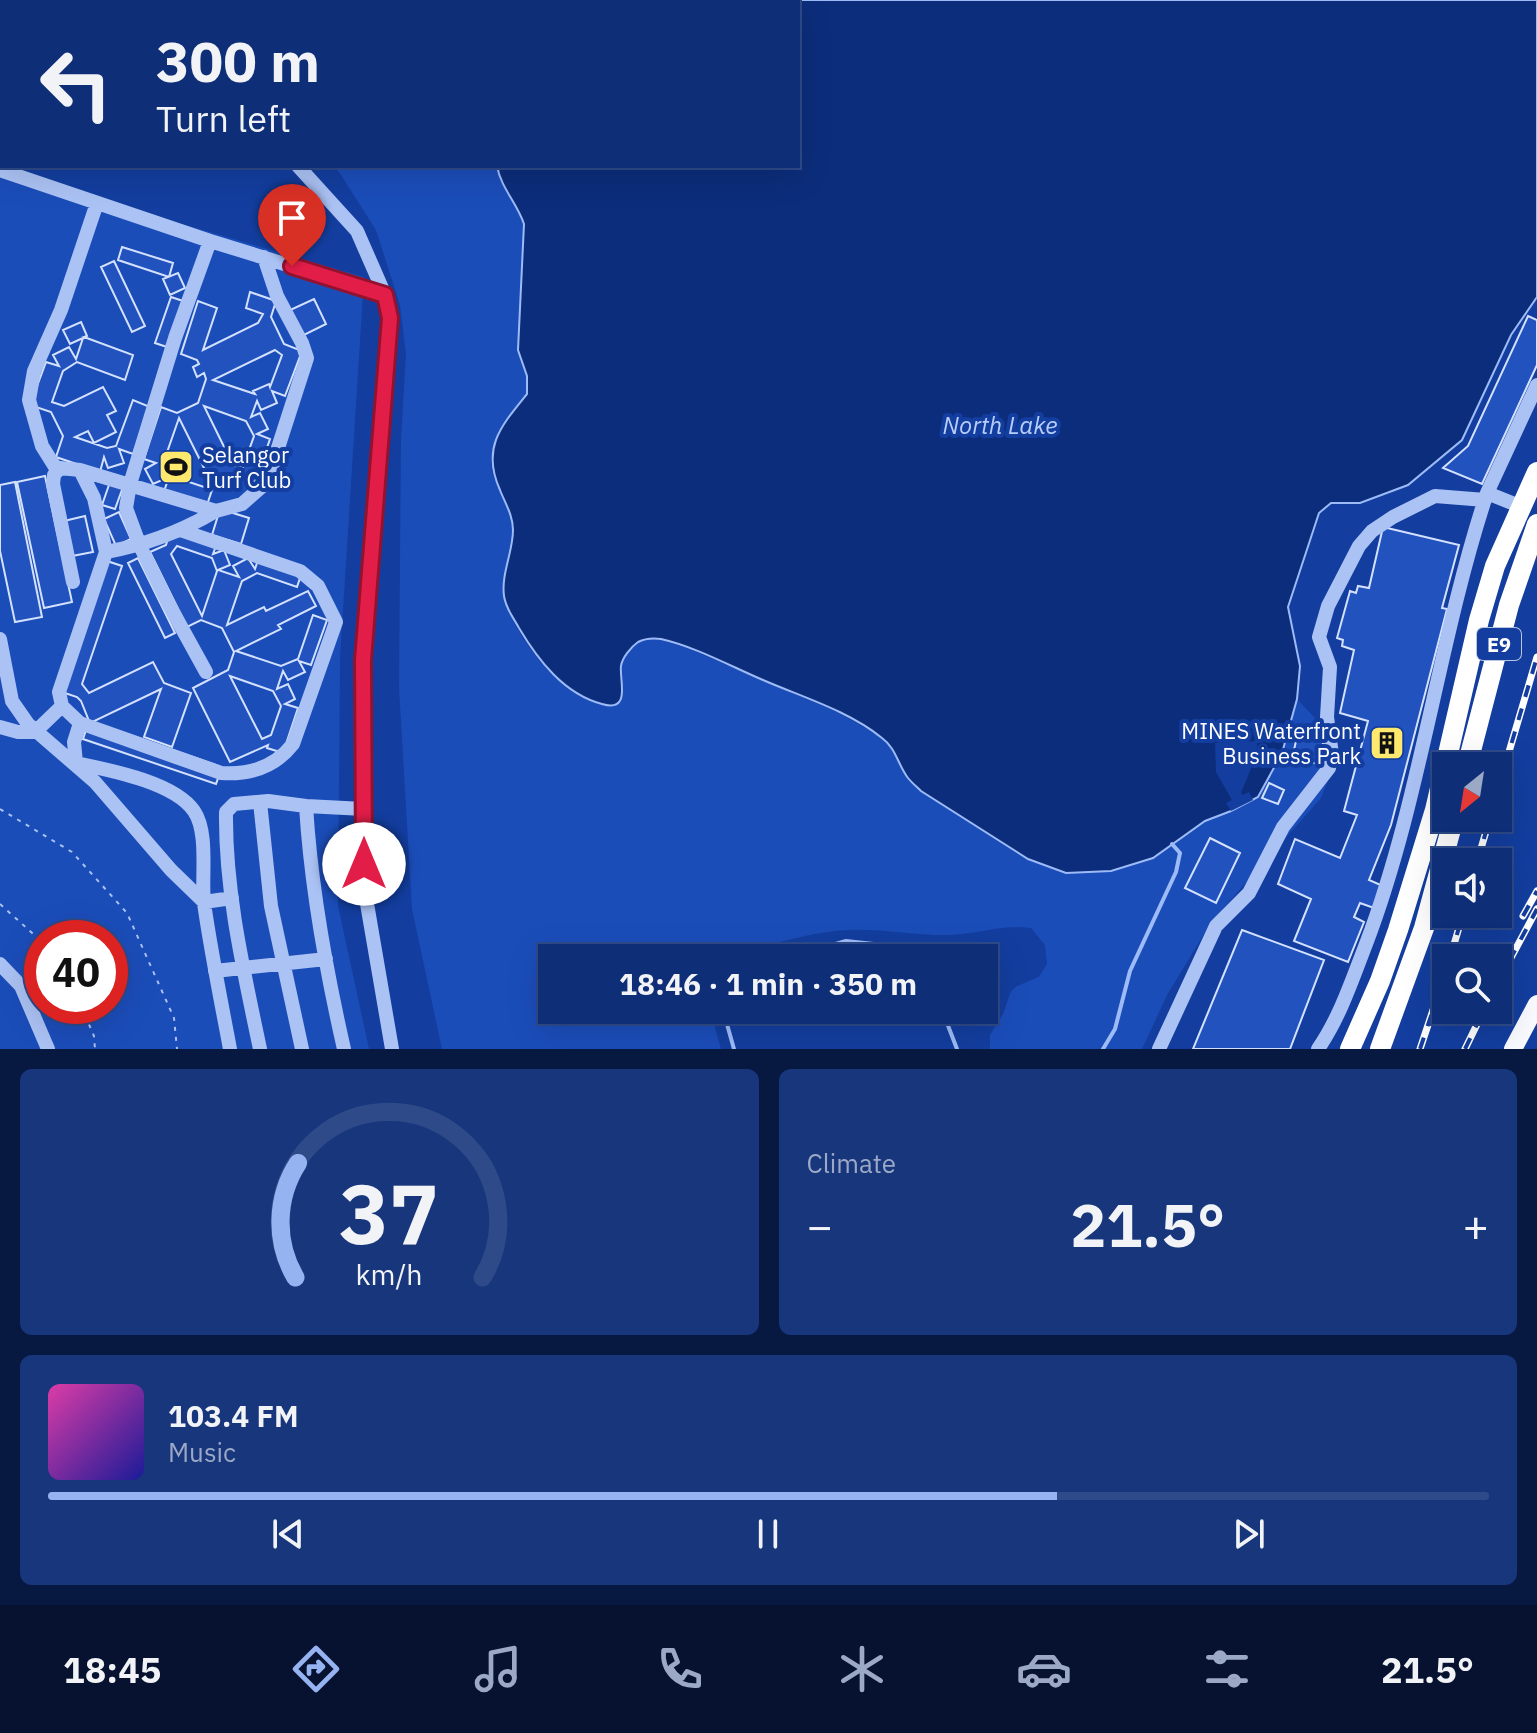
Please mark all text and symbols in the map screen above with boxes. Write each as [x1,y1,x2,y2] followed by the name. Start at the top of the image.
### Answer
[156,25,320,97] text: 300 m
[24,32,128,136] icon: left
[156,95,291,142] text: Turn left
[258,184,326,266] pin
[270,196,314,240] icon: arrive
[943,409,1057,441] water label: North Lake
[202,440,291,494] place label: Selangor Turf Club
[157,448,195,486] sports icon: Selangor Turf Club
[1477,628,1521,660] road number: E9
[1181,716,1361,770] place label: MINES Waterfront Business Park
[1368,724,1406,762] building icon: MINES Waterfront Business Park
[1432,752,1512,832] north arrow
[1432,752,1512,1024] map controls
[322,822,406,906] position arrow
[1432,848,1512,928] button: sound
[24,920,128,1024] speed limit sign: 40
[1432,944,1512,1024] button: search
[619,964,917,1003] text: 18:46 · 1 min · 350 m
[807,1146,896,1180] text: Climate
[339,1159,439,1267] text: 37
[1070,1185,1225,1264] text: 21.5°
[807,1197,833,1254] text: −
[1463,1197,1489,1254] text: +
[356,1256,423,1293] text: km/h
[168,1396,299,1435] text: 103.4 FM
[168,1435,236,1469] text: Music
[266,1512,310,1556] icon: previous
[746,1512,790,1556] icon: pause
[1227,1512,1271,1556] icon: next
[288,1641,344,1697] icon: directions
[470,1641,526,1697] icon: music
[652,1641,708,1697] icon: phone
[834,1641,890,1697] icon: climate
[1016,1641,1072,1697] icon: car
[1199,1641,1255,1697] icon: filters
[63,1646,161,1693] text: 18:45
[1381,1646,1474,1693] text: 21.5°

